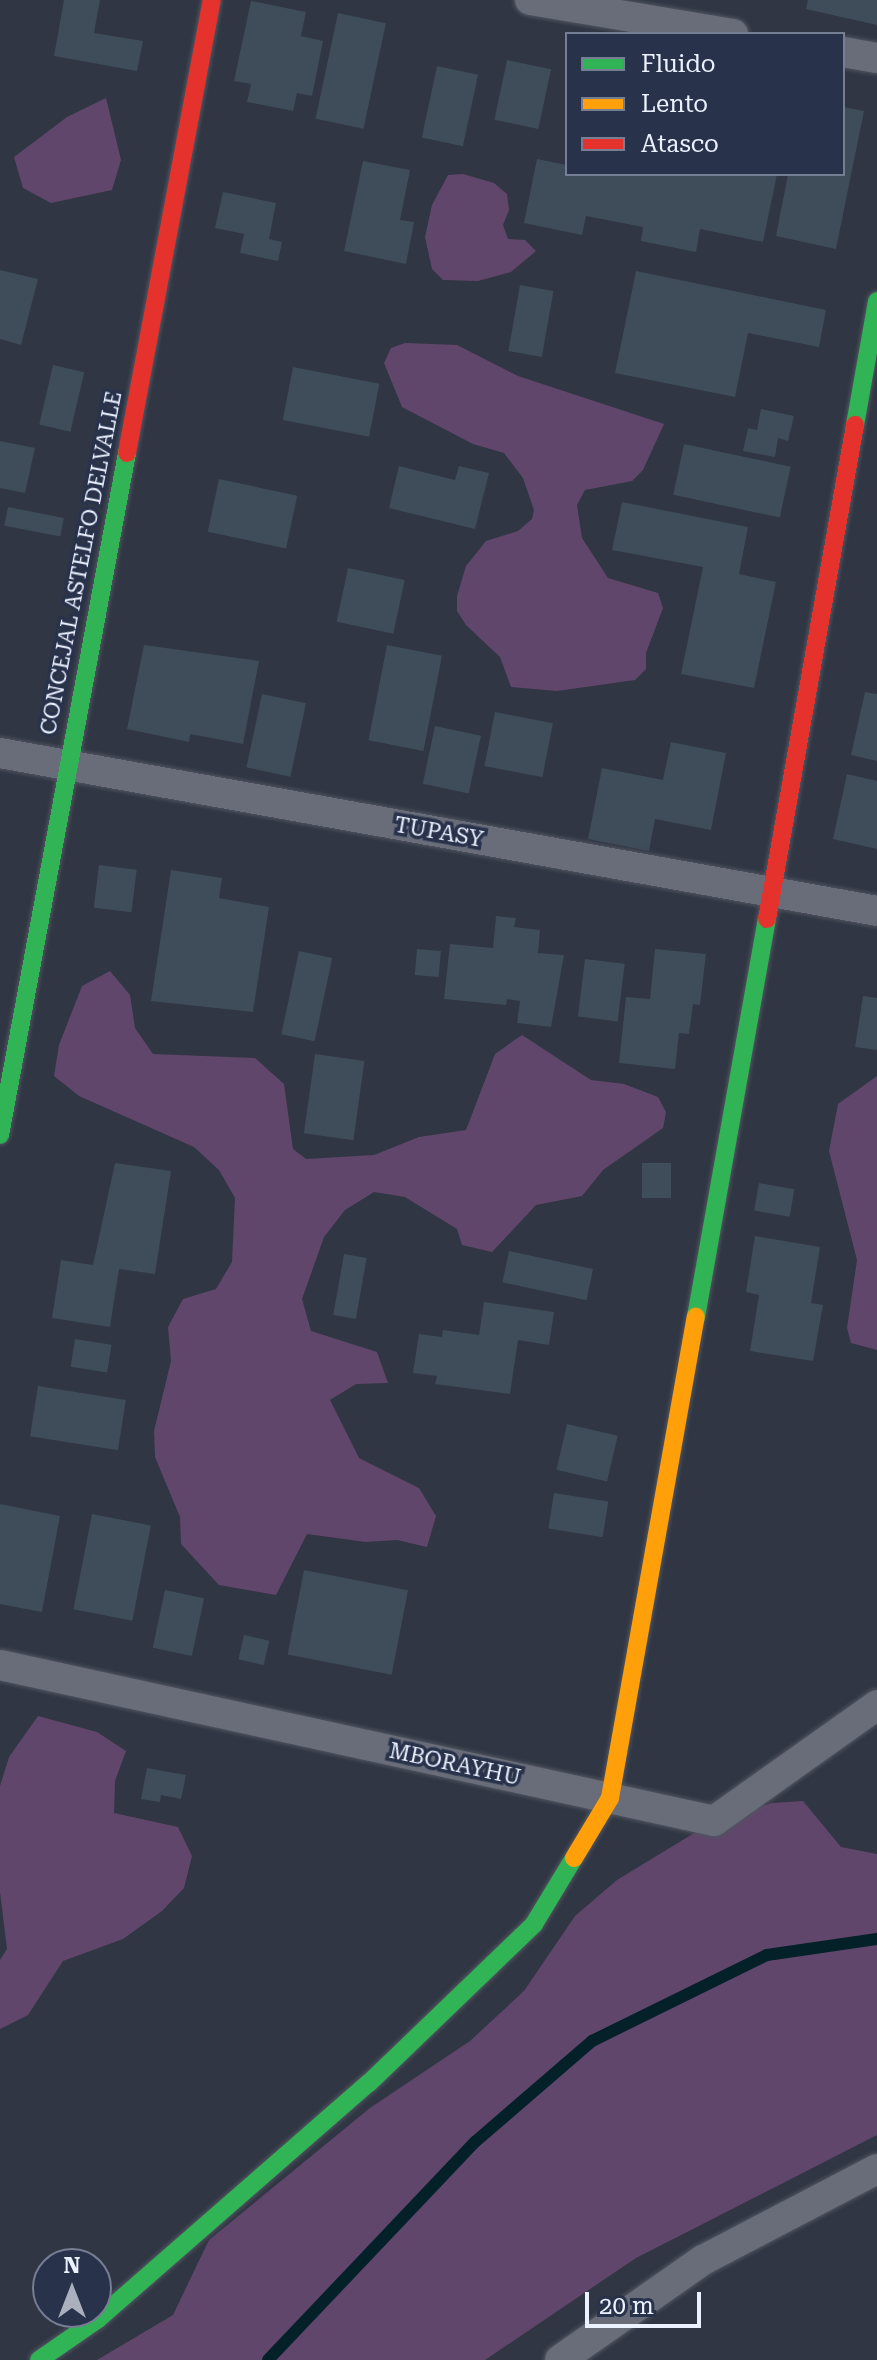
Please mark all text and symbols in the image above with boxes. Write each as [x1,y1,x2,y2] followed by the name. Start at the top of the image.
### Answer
[565,32,845,176] legend
[641,50,716,78] text: Fluido
[641,90,708,118] text: Lento
[641,130,719,158] text: Atasco
[35,389,127,737] street label: CONCEJAL ASTELFO DELVALLE
[392,811,486,853] street label: TUPASY
[387,1737,523,1791] street label: MBORAYHU
[32,2248,112,2328] north arrow
[64,2253,80,2278] text: N
[589,2276,705,2326] scale bar
[599,2292,654,2320] text: 20 m

